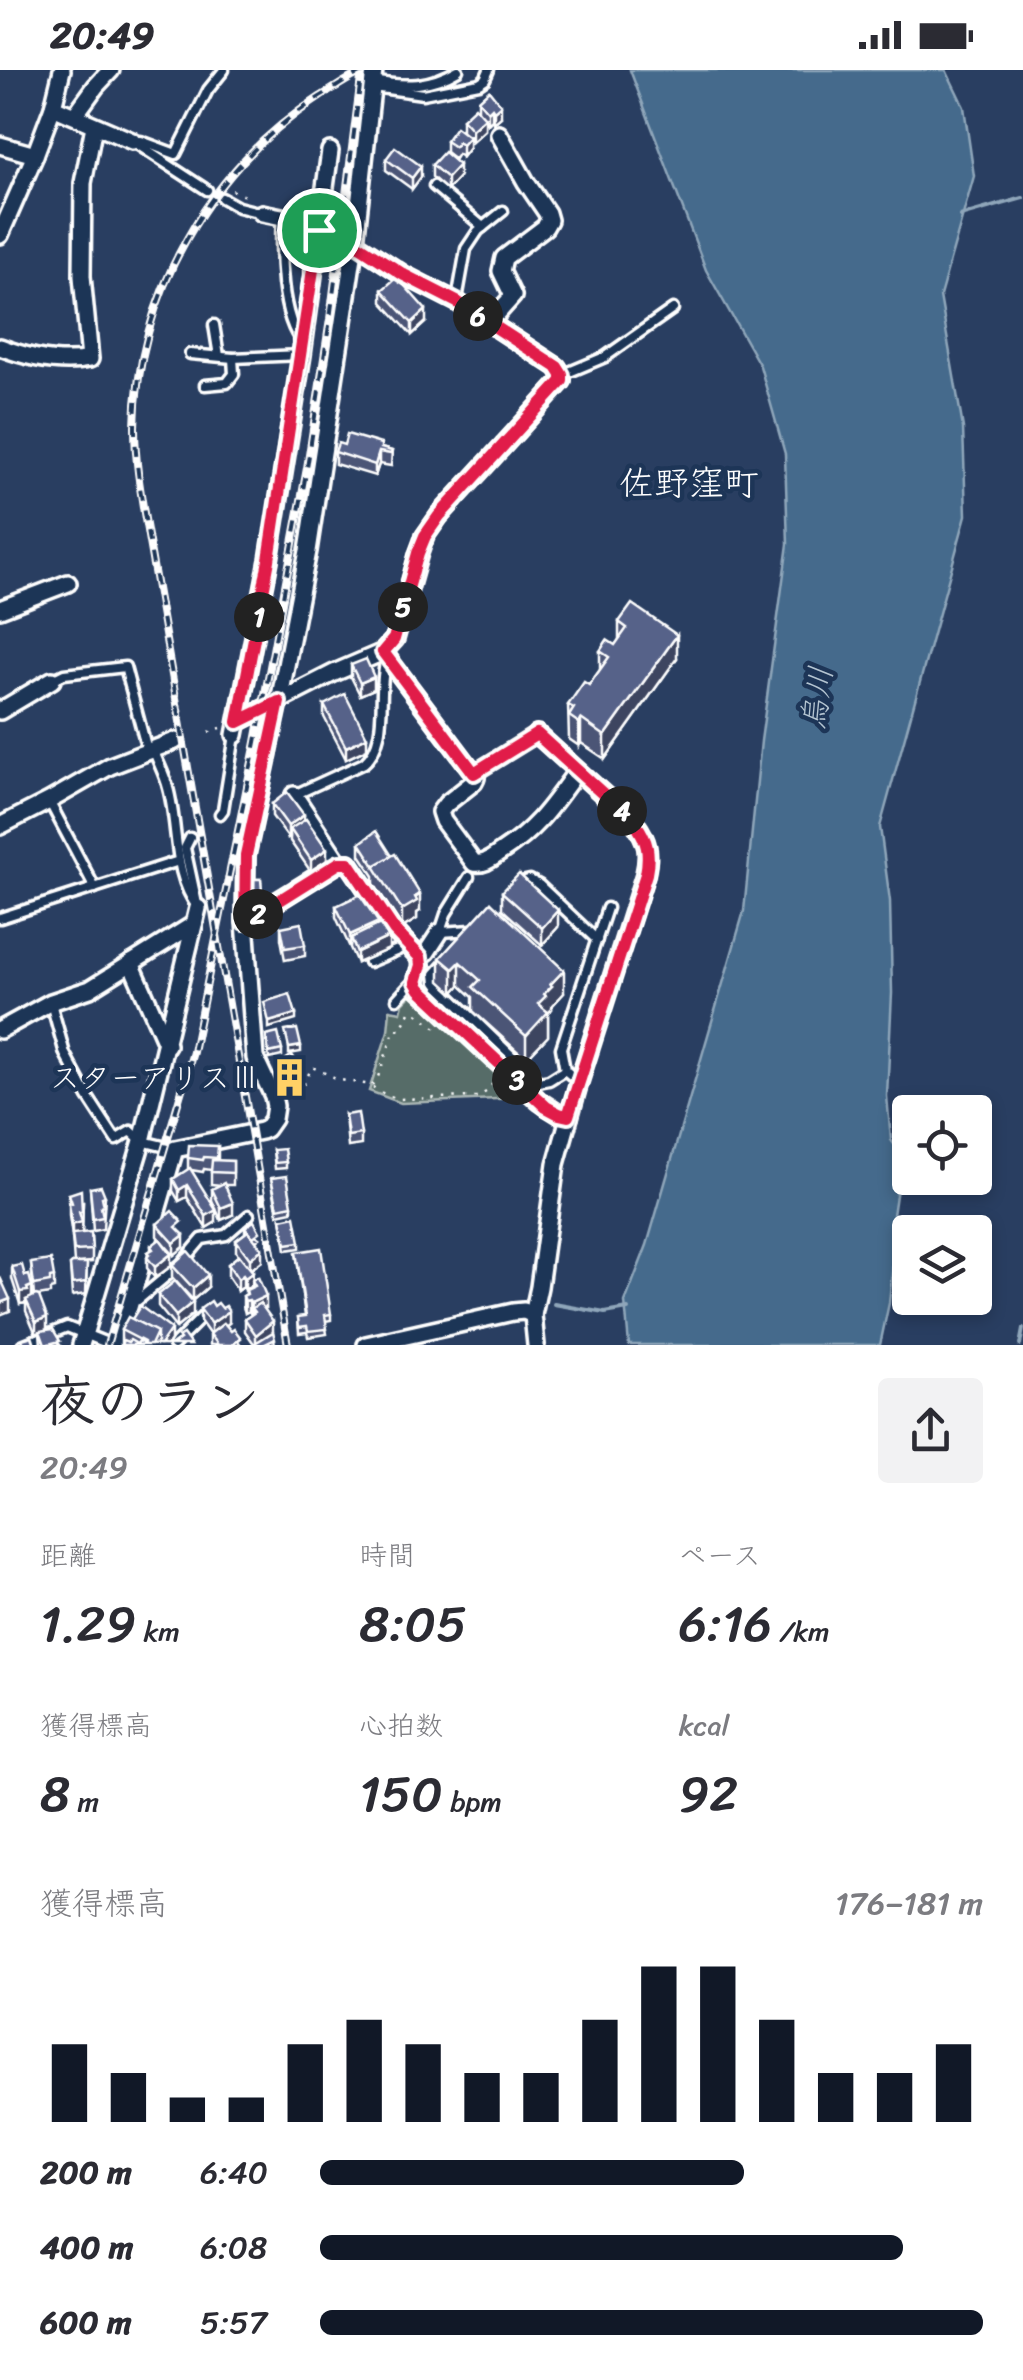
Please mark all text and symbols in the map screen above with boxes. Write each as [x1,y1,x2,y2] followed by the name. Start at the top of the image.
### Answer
[50,2,155,69] text: 20:49
[277,188,362,273] pin
[292,203,347,258] icon: arrive
[453,291,503,341] pin: 6
[470,291,486,340] text: 6
[619,452,759,514] district label: 佐野窪町
[378,582,428,632] pin: 5
[394,582,412,631] text: 5
[234,592,284,642] pin: 1
[253,592,265,641] text: 1
[784,662,850,734] water label: 烏川
[597,786,647,836] pin: 4
[613,786,631,835] text: 4
[233,889,283,939] pin: 2
[250,889,266,938] text: 2
[50,1051,260,1105] place label: スターアリスⅢ
[492,1055,542,1105] pin: 3
[509,1055,525,1104] text: 3
[269,1057,311,1099] building icon: スターアリスⅢ
[892,1095,992,1315] map controls
[892,1095,992,1195] button: locate
[892,1215,992,1315] button: layers
[40,1353,260,1450] text: 夜のラン
[878,1378,983,1483] button: share
[40,1439,128,1496] text: 20:49
[40,1531,96,1580] text: 距離
[359,1531,415,1580] text: 時間
[679,1531,761,1580] text: ペース
[40,1580,136,1669] text: 1.29
[359,1580,467,1669] text: 8:05
[679,1580,772,1669] text: 6:16
[136,1607,180,1656] text: km
[772,1607,830,1656] text: /km
[40,1701,152,1750] text: 獲得標高
[359,1701,443,1750] text: 心拍数
[679,1701,730,1750] text: kcal
[40,1750,70,1839] text: 8
[359,1750,443,1839] text: 150
[679,1750,738,1839] text: 92
[70,1777,99,1826] text: m
[443,1777,502,1826] text: bpm
[40,1875,168,1932] text: 獲得標高
[835,1875,983,1932] text: 176–181 m
[40,2144,132,2201] text: 200 m
[200,2144,268,2201] text: 6:40
[40,2219,133,2276] text: 400 m
[200,2219,267,2276] text: 6:08
[40,2294,132,2351] text: 600 m
[200,2294,267,2351] text: 5:57

